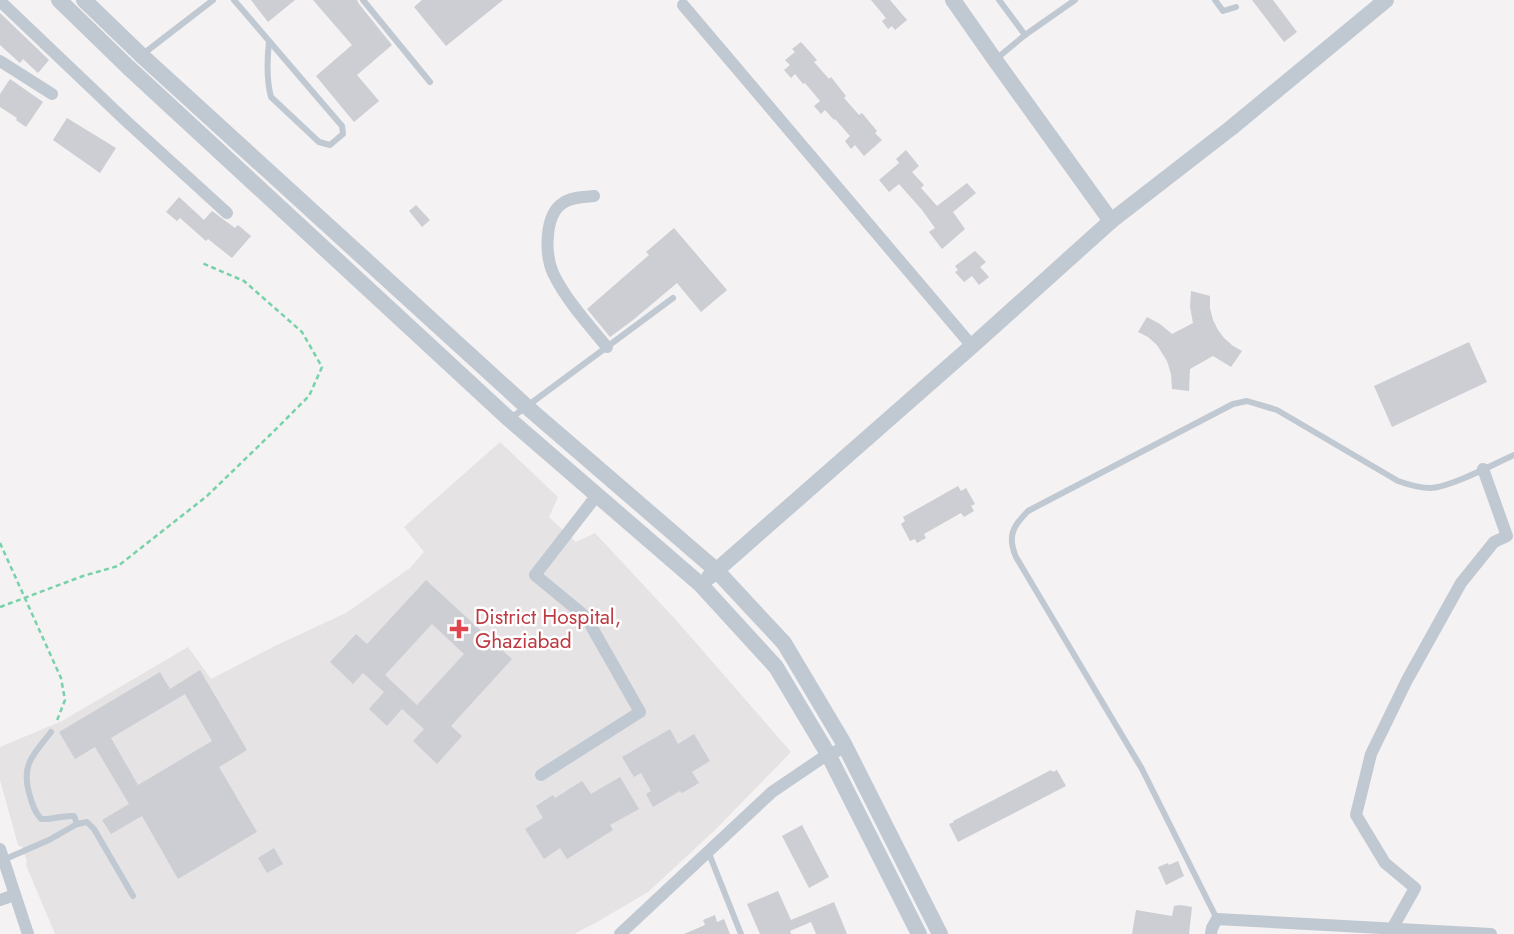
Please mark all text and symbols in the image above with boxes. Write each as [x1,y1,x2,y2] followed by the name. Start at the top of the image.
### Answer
[475,602,621,656] place label: District Hospital, Ghaziabad
[449,619,469,639] marker: District Hospital, Ghaziabad

